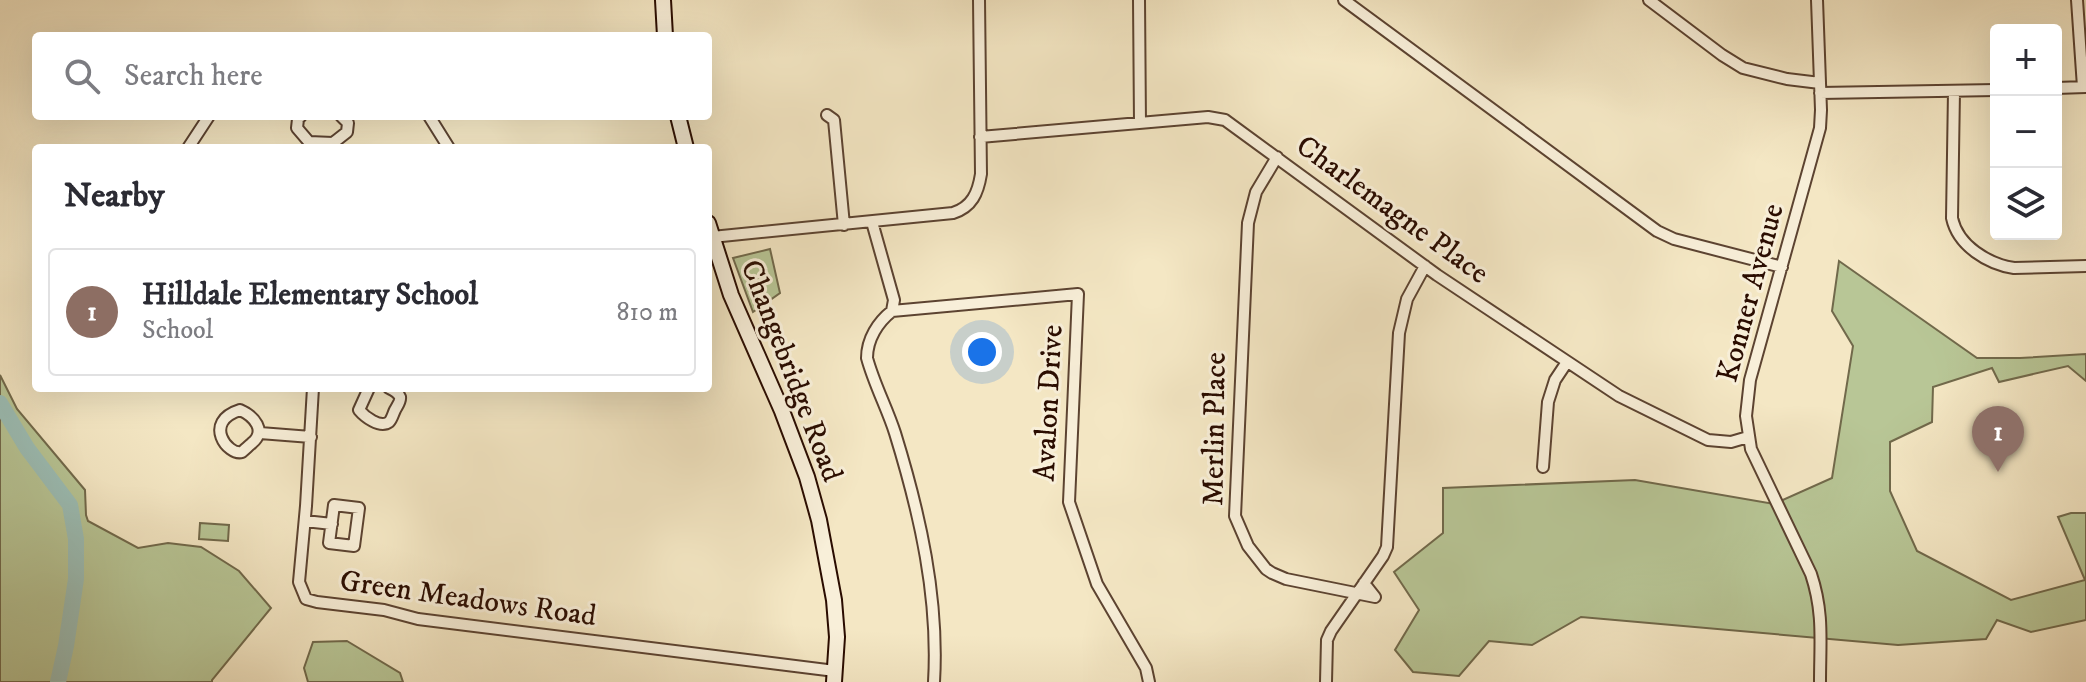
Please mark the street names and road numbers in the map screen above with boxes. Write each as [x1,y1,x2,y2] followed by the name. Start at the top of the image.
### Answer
[1288,128,1496,292] street label: Charlemagne Place
[1709,200,1793,386] street label: Konner Avenue
[732,255,850,487] street label: Changebridge Road
[1026,324,1072,482] street label: Avalon Drive
[1195,352,1235,506] street label: Merlin Place
[337,563,599,635] street label: Green Meadows Road

